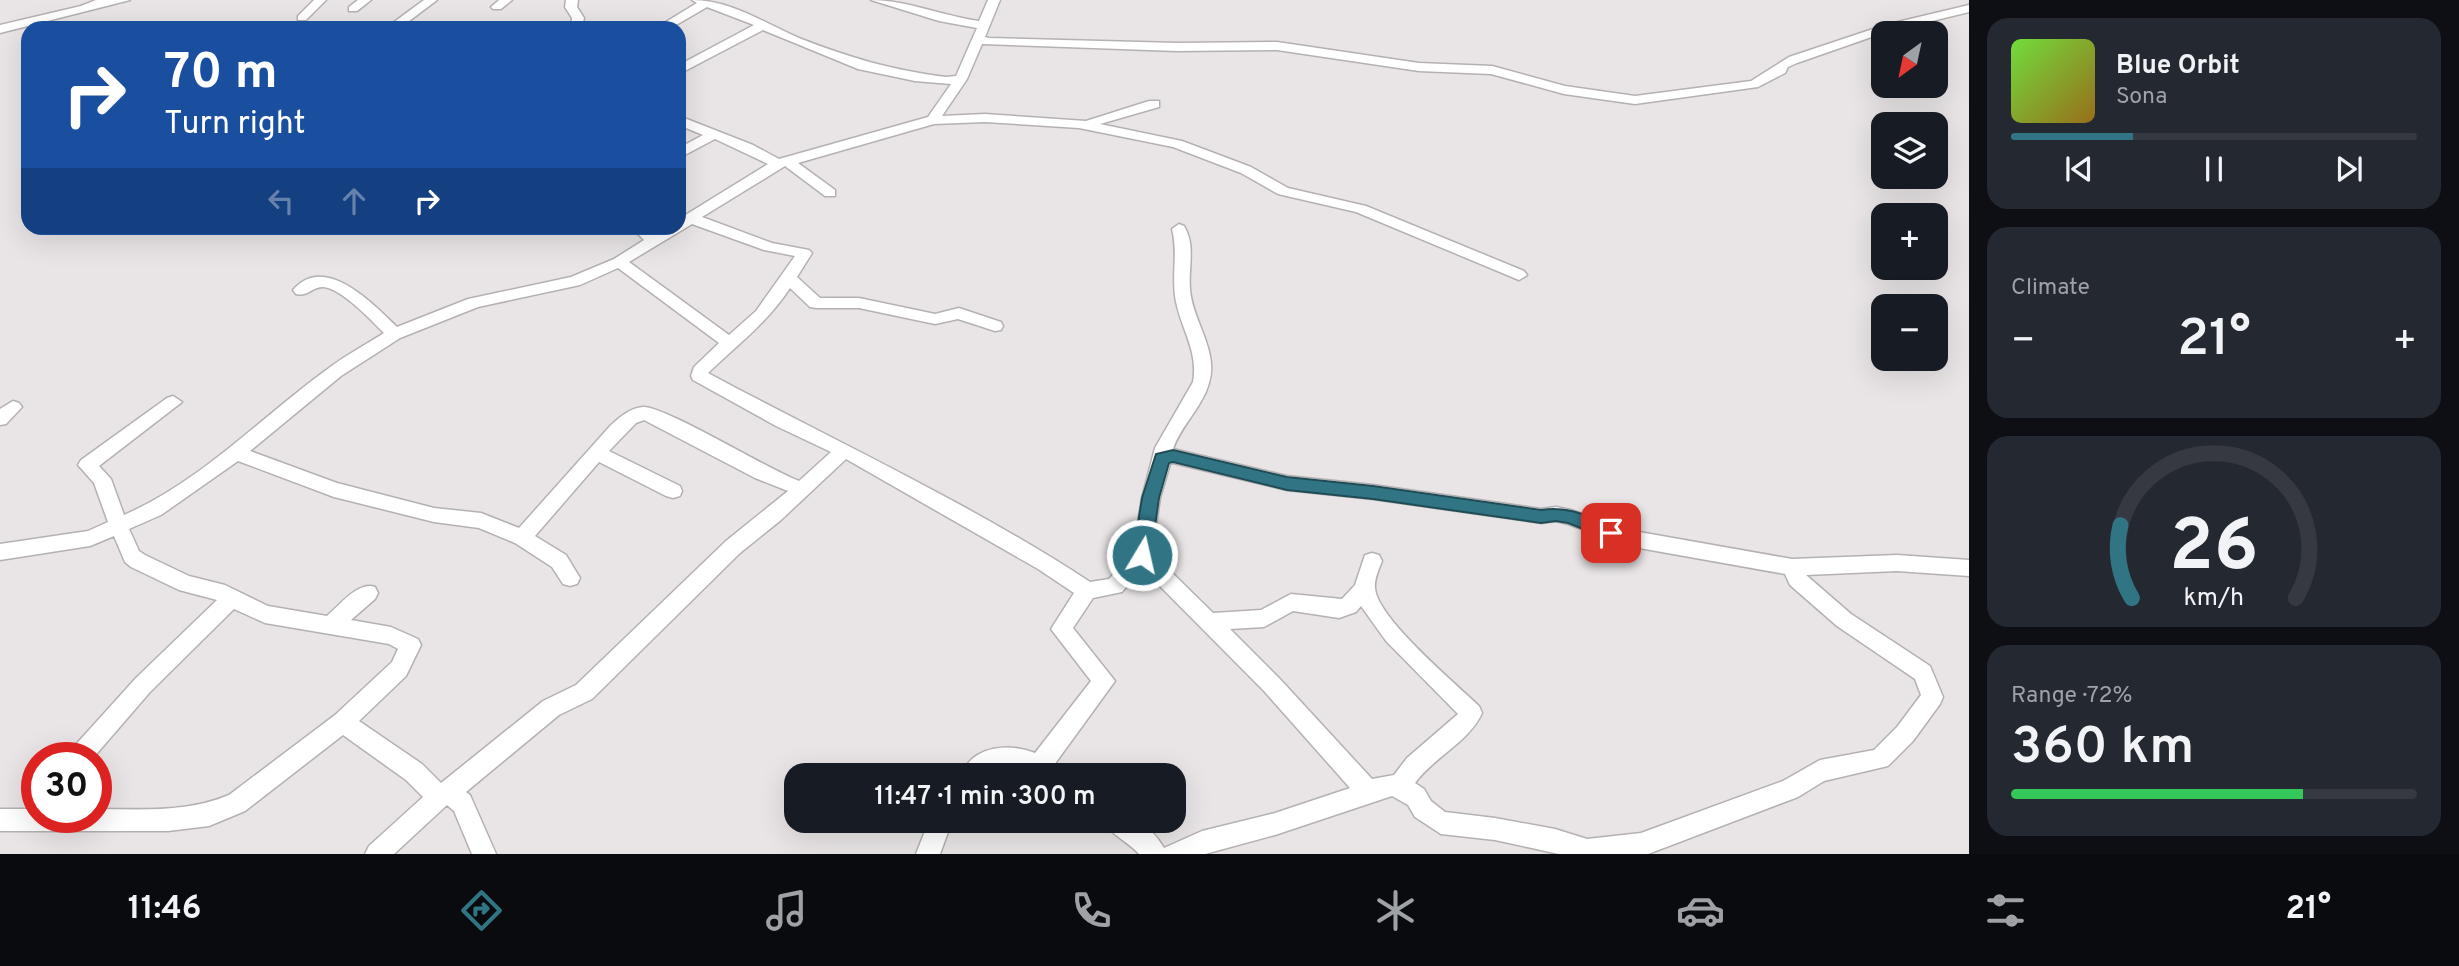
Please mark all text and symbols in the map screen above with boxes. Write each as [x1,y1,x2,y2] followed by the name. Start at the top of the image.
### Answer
[1871,21,1948,98] north arrow
[1871,21,1948,371] map controls
[164,44,278,106] text: 70 m
[49,49,140,140] icon: right
[2116,50,2240,83] text: Blue Orbit
[2116,83,2167,112] text: Sona
[164,105,306,145] text: Turn right
[1871,112,1948,189] button: layers
[2060,150,2098,188] icon: previous
[2195,150,2233,188] icon: pause
[2330,150,2368,188] icon: next
[262,182,300,220] icon: left
[335,182,373,220] icon: ahead
[408,182,446,220] icon: right
[1871,203,1948,280] button: +
[2011,274,2090,303] text: Climate
[1871,294,1948,371] button: −
[2177,308,2251,374] text: 21°
[2011,318,2036,367] text: −
[2392,318,2417,367] text: +
[1581,503,1641,563] pin
[2169,504,2259,596] text: 26
[1592,514,1630,552] icon: arrive
[1105,518,1179,592] position arrow
[2184,582,2244,614] text: km/h
[2011,682,2133,711] text: Range · 72%
[2011,716,2194,782] text: 360 km
[21,742,112,833] speed limit sign: 30
[874,781,1096,814] text: 11:47 · 1 min · 300 m
[457,886,506,935] icon: directions
[762,886,811,935] icon: music
[1067,886,1116,935] icon: phone
[1371,886,1420,935] icon: climate
[1676,886,1725,935] icon: car
[1981,886,2030,935] icon: filters
[128,890,201,930] text: 11:46
[2285,890,2331,930] text: 21°

